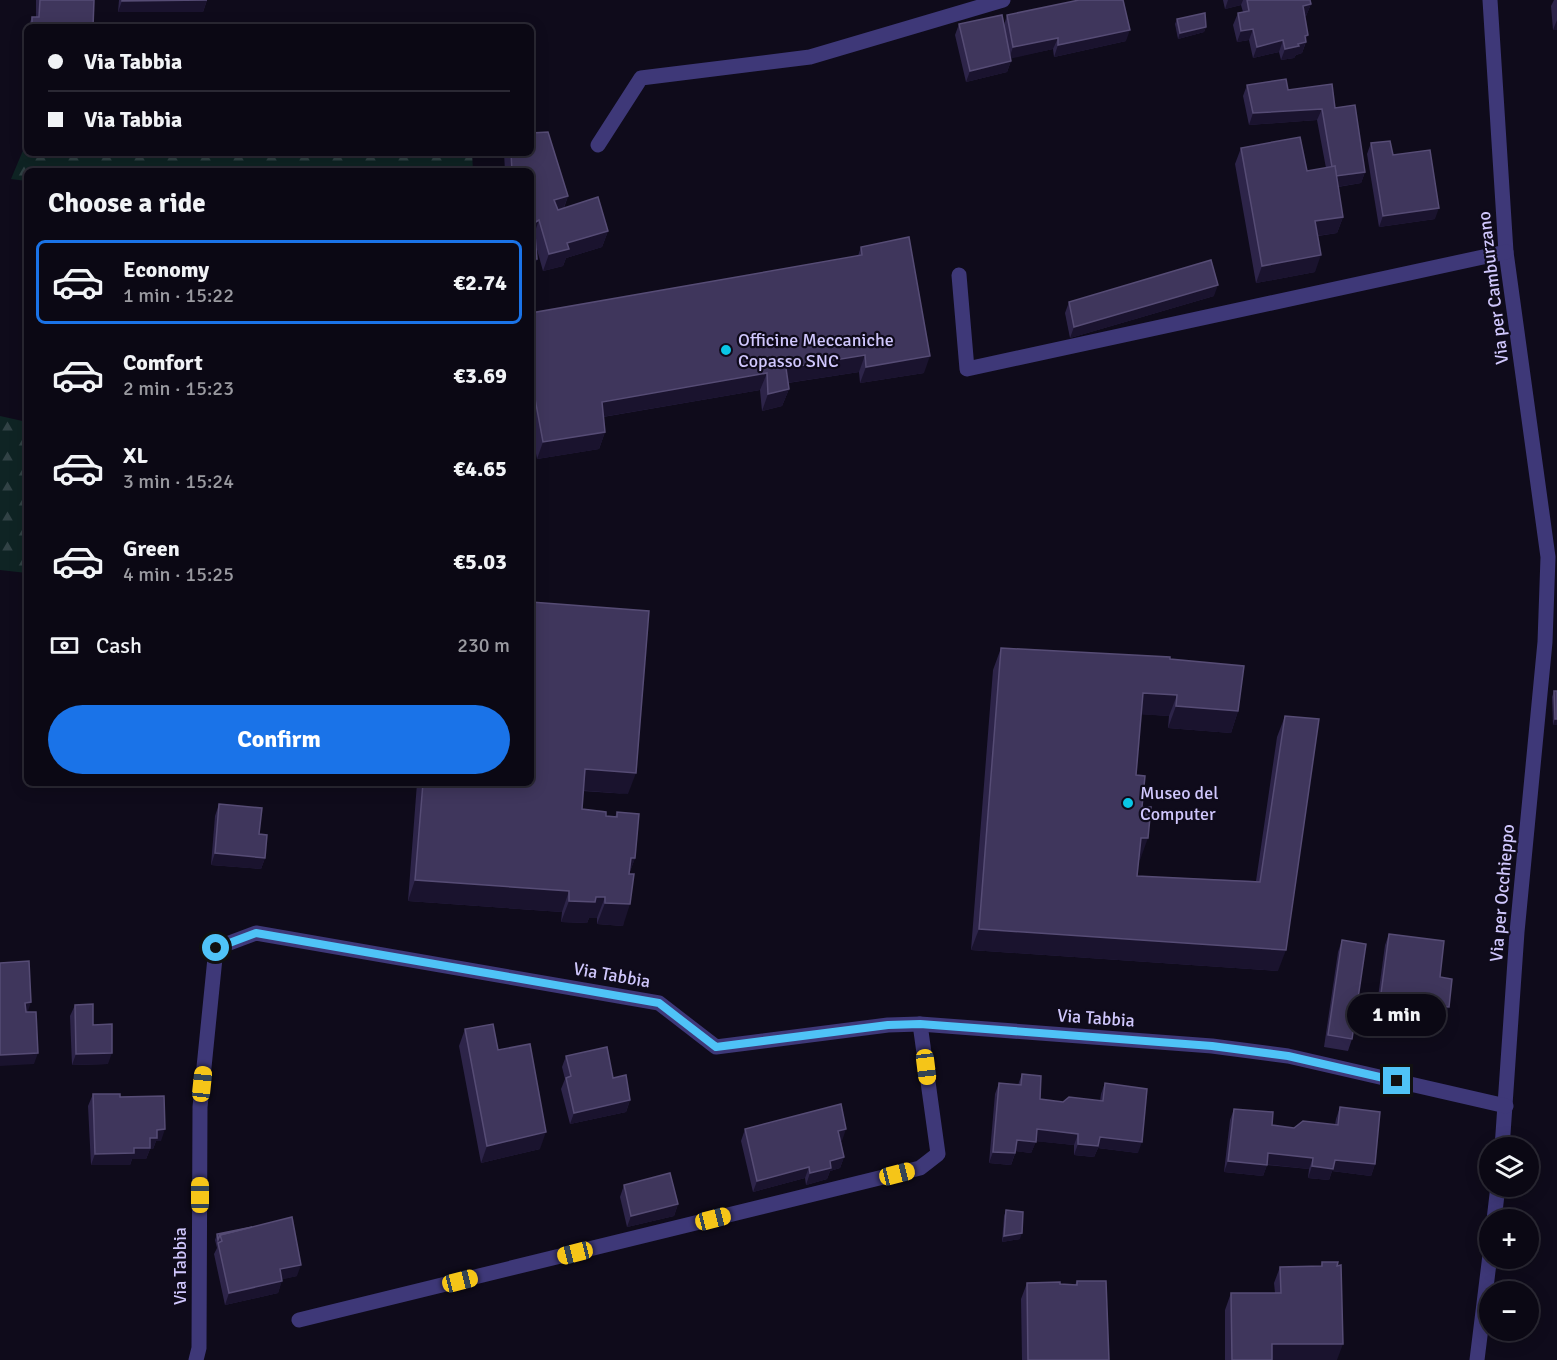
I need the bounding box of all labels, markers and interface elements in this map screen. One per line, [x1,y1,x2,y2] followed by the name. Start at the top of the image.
[84,48,182,75] text: Via Tabbia
[84,106,182,133] text: Via Tabbia
[48,187,206,220] text: Choose a ride
[1473,210,1513,366] street label: Via per Camburzano
[51,255,105,309] icon: car
[123,256,209,283] text: Economy
[453,269,507,296] text: €2.74
[123,283,234,308] text: 1 min · 15:22
[738,329,894,372] place label: Officine Meccaniche Copasso SNC
[719,343,733,357] marker: Officine Meccaniche Copasso SNC
[51,348,105,402] icon: car
[123,349,203,376] text: Comfort
[453,362,507,389] text: €3.69
[123,376,234,401] text: 2 min · 15:23
[51,441,105,495] icon: car
[123,442,148,469] text: XL
[453,455,507,482] text: €4.65
[123,469,234,494] text: 3 min · 15:24
[51,534,105,588] icon: car
[123,535,180,562] text: Green
[453,548,507,575] text: €5.03
[123,562,234,587] text: 4 min · 15:25
[48,629,81,662] icon: cash
[96,632,142,659] text: Cash
[457,633,510,658] text: 230 m
[48,705,510,774] button: Confirm
[1140,782,1218,825] place label: Museo del Computer
[1121,796,1135,810] marker: Museo del Computer
[1485,823,1519,963] street label: Via per Occhieppo
[202,934,229,961] route start
[572,957,652,993] street label: Via Tabbia
[1348,994,1446,1036] callout: 1 min
[1372,1002,1421,1027] text: 1 min
[1056,1004,1136,1032] street label: Via Tabbia
[915,1048,937,1086] car
[191,1065,213,1103] car
[1383,1067,1410,1094] route end
[1479,1137,1539,1341] map controls
[1479,1137,1539,1197] button: layers
[877,1161,917,1187] car
[191,1177,209,1213] car
[693,1206,733,1232] car
[1479,1209,1539,1269] button: +
[169,1227,191,1305] street label: Via Tabbia
[555,1240,595,1266] car
[440,1268,480,1294] car
[1479,1281,1539,1341] button: −

